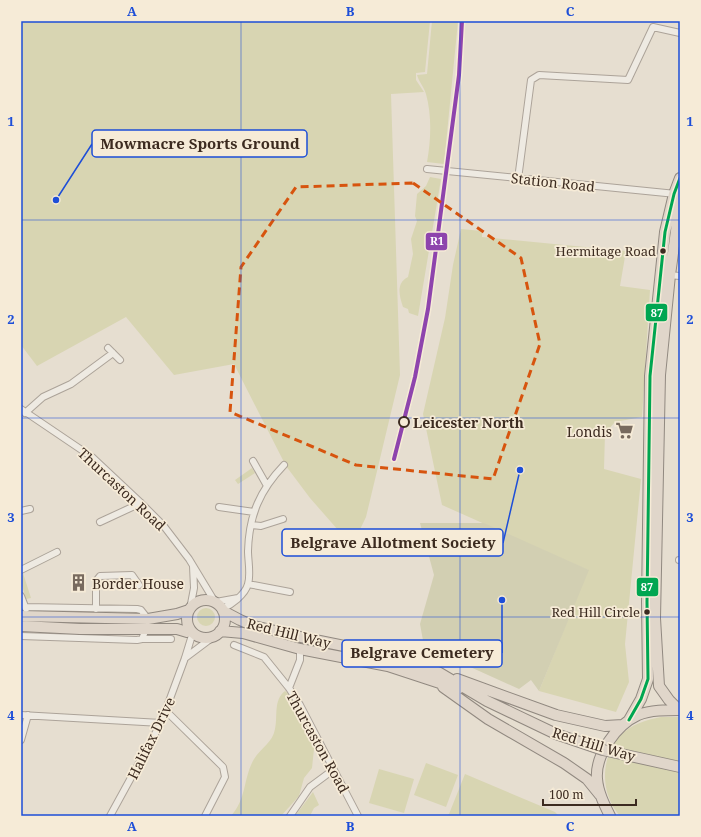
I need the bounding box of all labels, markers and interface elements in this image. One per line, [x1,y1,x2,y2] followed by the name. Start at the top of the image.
[127,2,137,20] text: A
[346,2,355,20] text: B
[566,2,575,20] text: C
[7,112,15,130] text: 1
[686,112,694,130] text: 1
[92,130,307,157] callout: Mowmacre Sports Ground
[100,133,300,153] text: Mowmacre Sports Ground
[510,168,596,196] street label: Station Road
[425,232,448,251] line badge: R1
[430,233,444,248] text: R1
[556,242,656,260] place label: Hermitage Road
[658,246,668,256] marker: Hermitage Road
[645,303,668,322] line badge: 87
[651,305,663,320] text: 87
[7,310,15,328] text: 2
[686,310,694,328] text: 2
[413,413,524,432] place label: Leicester North
[398,416,410,428] marker: Leicester North
[615,421,635,441] supermarket icon: Londis
[567,422,612,441] place label: Londis
[74,443,170,535] street label: Thurcaston Road
[7,508,15,526] text: 3
[686,508,694,526] text: 3
[282,529,503,556] callout: Belgrave Allotment Society
[290,532,496,552] text: Belgrave Allotment Society
[69,573,89,593] building icon: Border House
[92,574,184,593] place label: Border House
[636,577,659,597] line badge: 87
[641,579,653,594] text: 87
[552,603,640,621] place label: Red Hill Circle
[642,607,652,617] marker: Red Hill Circle
[245,613,333,653] street label: Red Hill Way
[342,640,502,667] callout: Belgrave Cemetery
[350,642,494,662] text: Belgrave Cemetery
[282,688,354,797] street label: Thurcaston Road
[123,694,179,782] street label: Halifax Drive
[7,706,15,724] text: 4
[686,706,694,724] text: 4
[550,722,638,766] street label: Red Hill Way
[543,781,636,807] scale bar
[549,786,584,803] text: 100 m
[127,817,137,835] text: A
[346,817,355,835] text: B
[566,817,575,835] text: C

